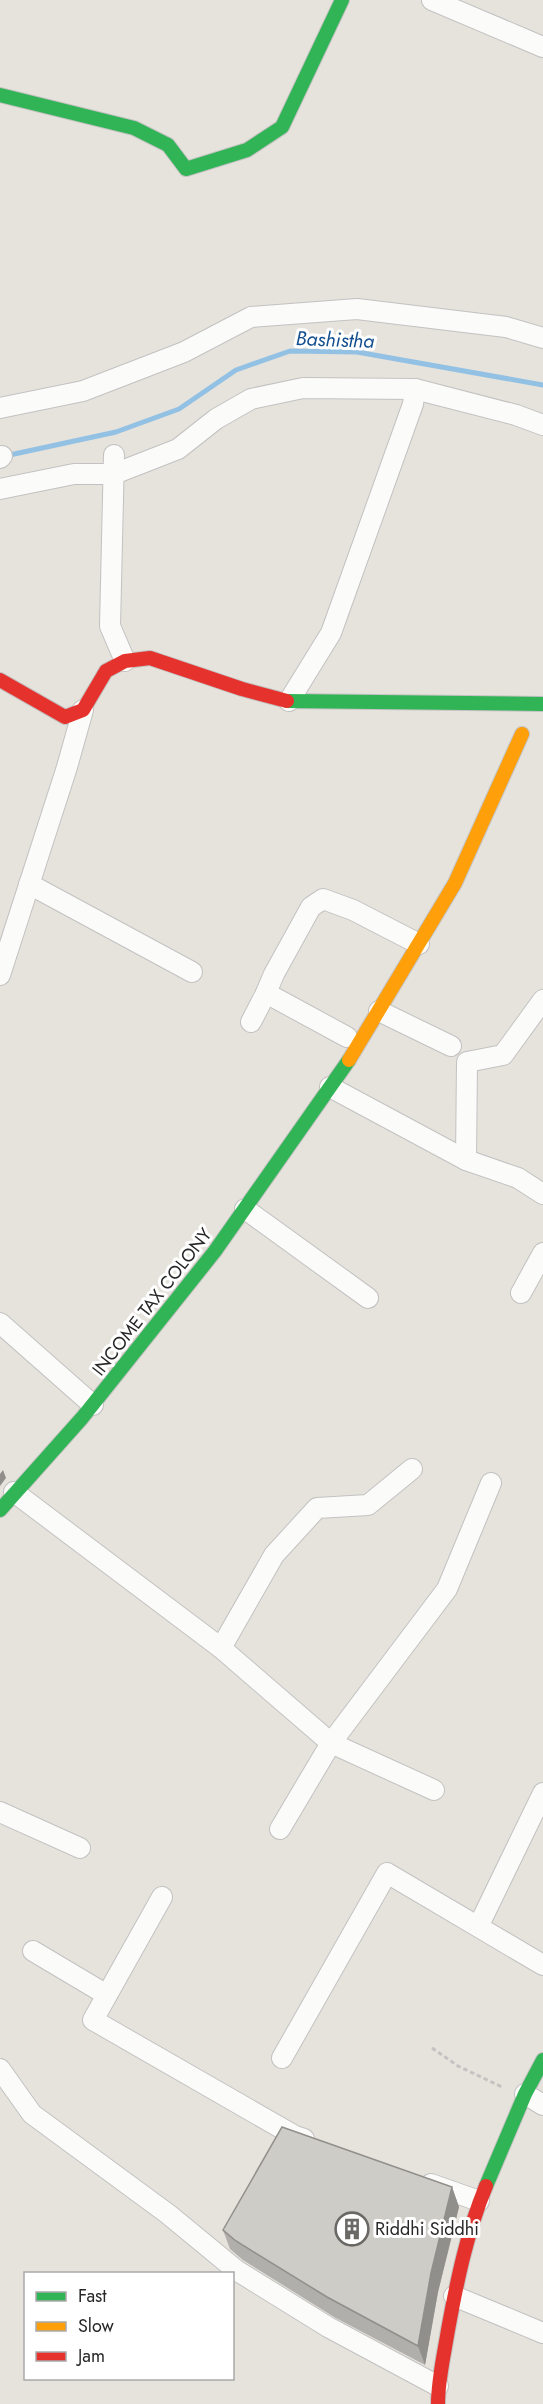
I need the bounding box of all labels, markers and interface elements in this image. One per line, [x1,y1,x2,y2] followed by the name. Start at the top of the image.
[295,324,375,356] water label: Bashistha
[86,1222,219,1381] street label: INCOME TAX COLONY
[334,2211,370,2247] building icon: Riddhi Siddhi
[375,2216,479,2242] place label: Riddhi Siddhi
[24,2272,234,2380] legend
[78,2283,107,2309] text: Fast
[78,2313,115,2339] text: Slow
[76,2343,105,2369] text: Jam

